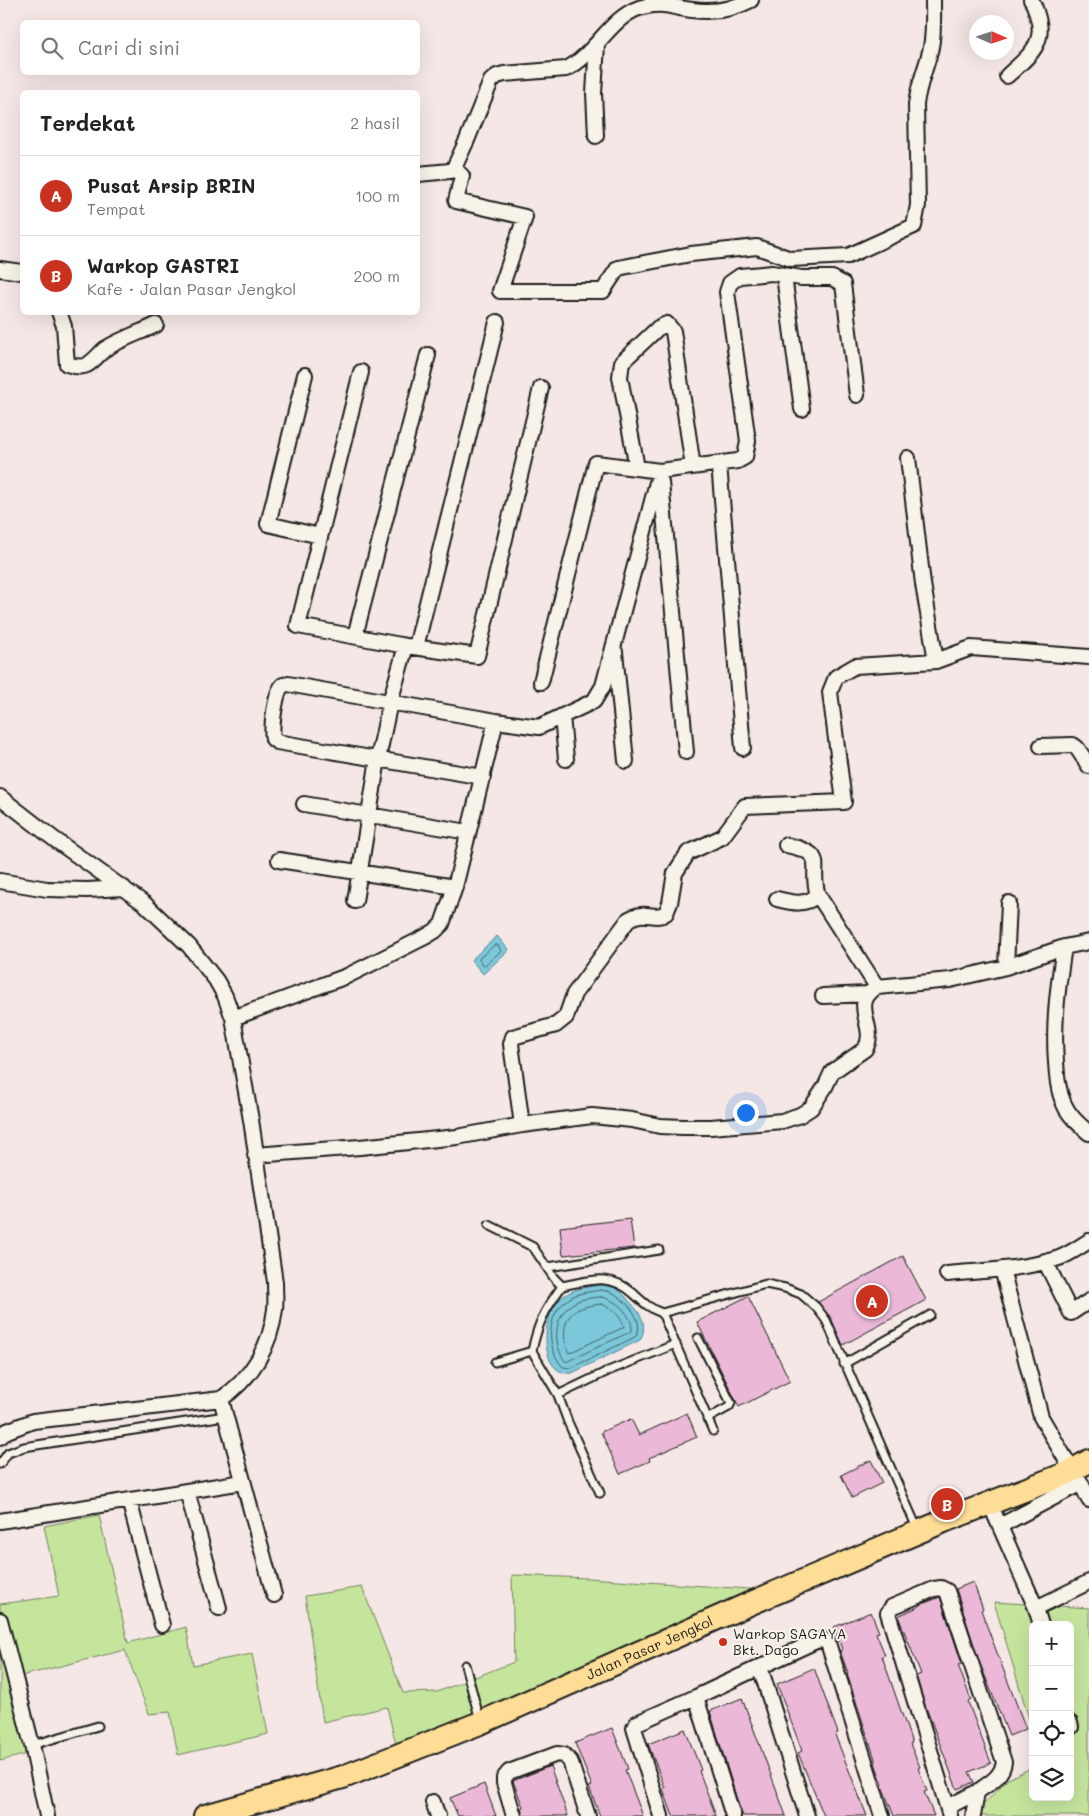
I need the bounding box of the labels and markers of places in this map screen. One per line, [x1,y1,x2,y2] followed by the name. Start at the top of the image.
[856,1282,888,1320] pin: A
[931,1485,963,1523] pin: B
[733,1624,846,1659] place label: Warkop SAGAYA Bkt. Dago
[717,1636,729,1648] marker: Warkop SAGAYA Bkt. Dago

